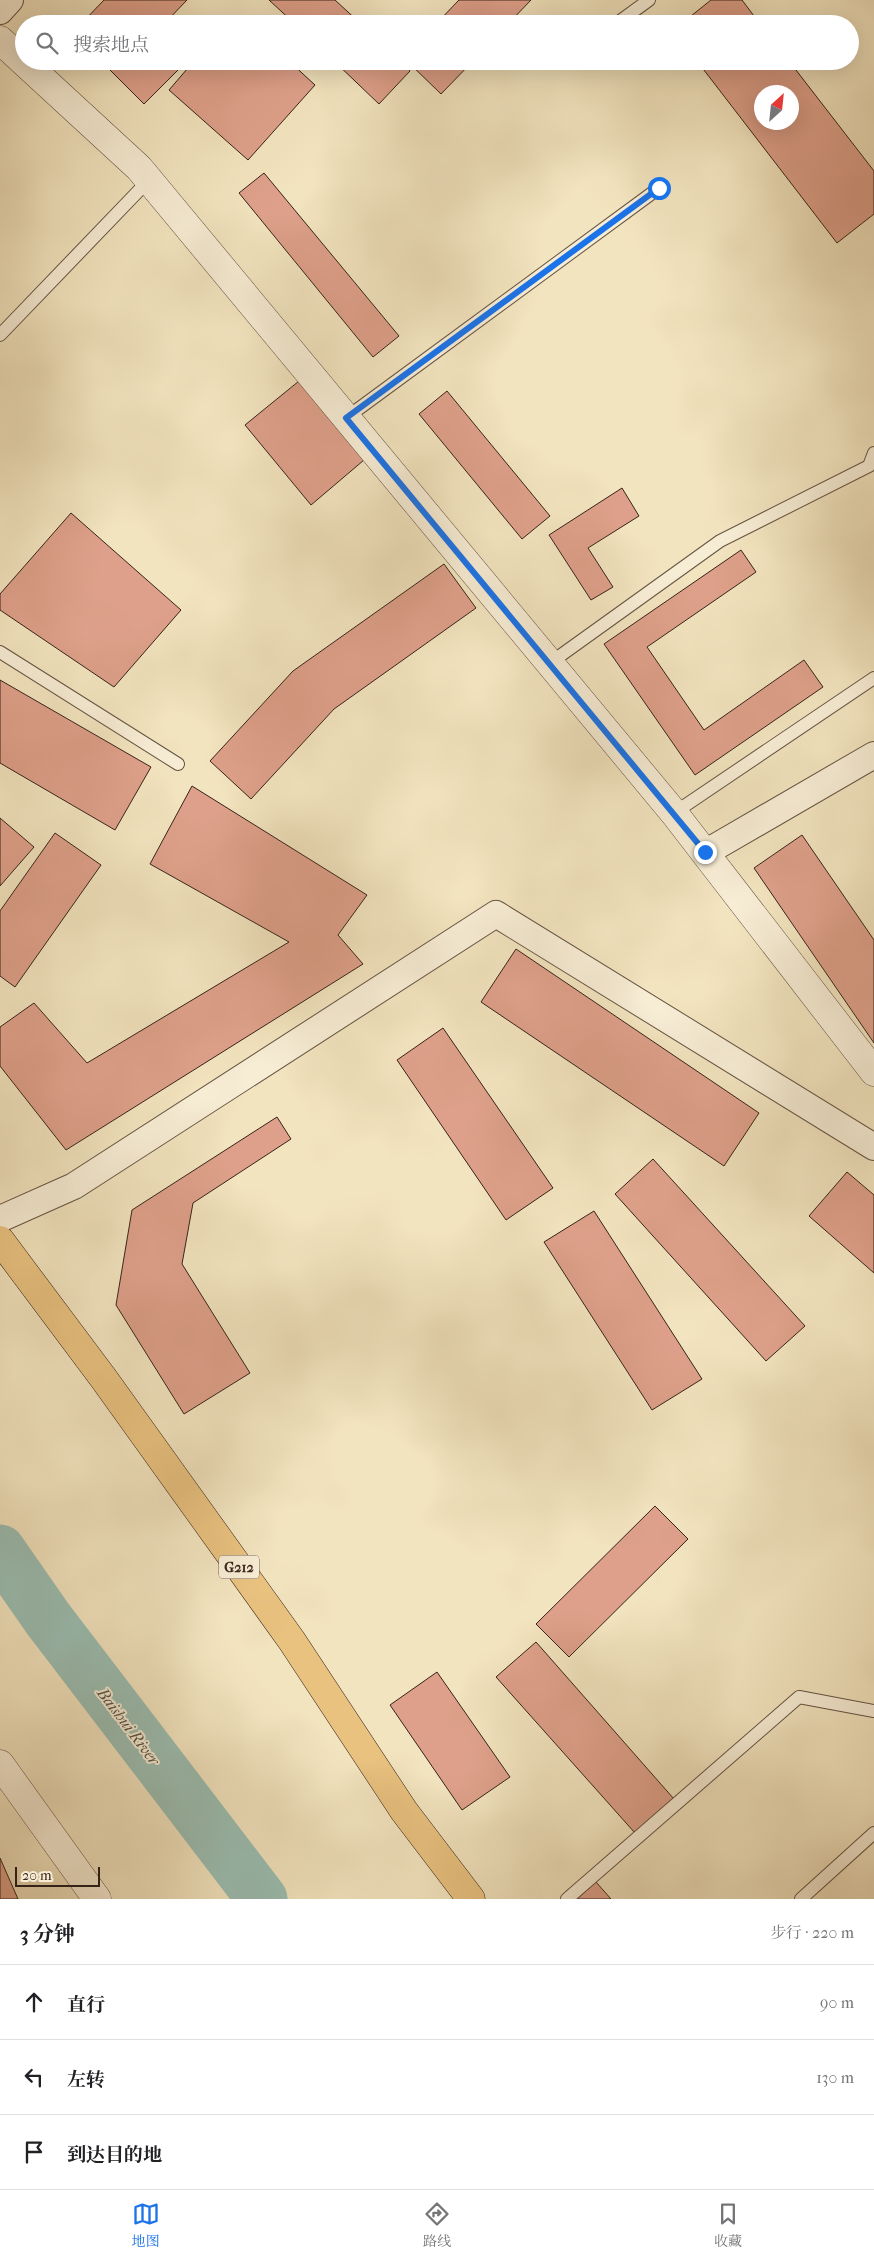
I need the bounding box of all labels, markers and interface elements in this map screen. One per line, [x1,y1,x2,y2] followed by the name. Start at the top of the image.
[15,15,859,70] search box
[33,29,61,57] icon: search
[73,34,149,56] text: 搜索地点
[754,85,799,130] north arrow
[648,177,671,200] route start
[694,841,717,864] route end
[219,1555,259,1578] road number: G212
[93,1683,165,1770] water label: Baishui River
[15,1864,100,1887] scale bar
[22,1867,52,1884] text: 20 m
[20,1922,75,1946] text: 3 分钟
[770,1923,854,1942] text: 步行 · 220 m
[20,1988,48,2016] icon: ahead
[820,1993,854,2012] text: 90 m
[67,1994,105,2016] text: 直行
[20,2063,48,2091] icon: left
[816,2068,854,2087] text: 130 m
[67,2069,105,2091] text: 左转
[20,2138,48,2166] icon: arrive
[67,2144,162,2166] text: 到达目的地
[132,2200,160,2250] tab: 地图
[423,2200,451,2250] tab: 路线
[714,2200,742,2250] tab: 收藏

